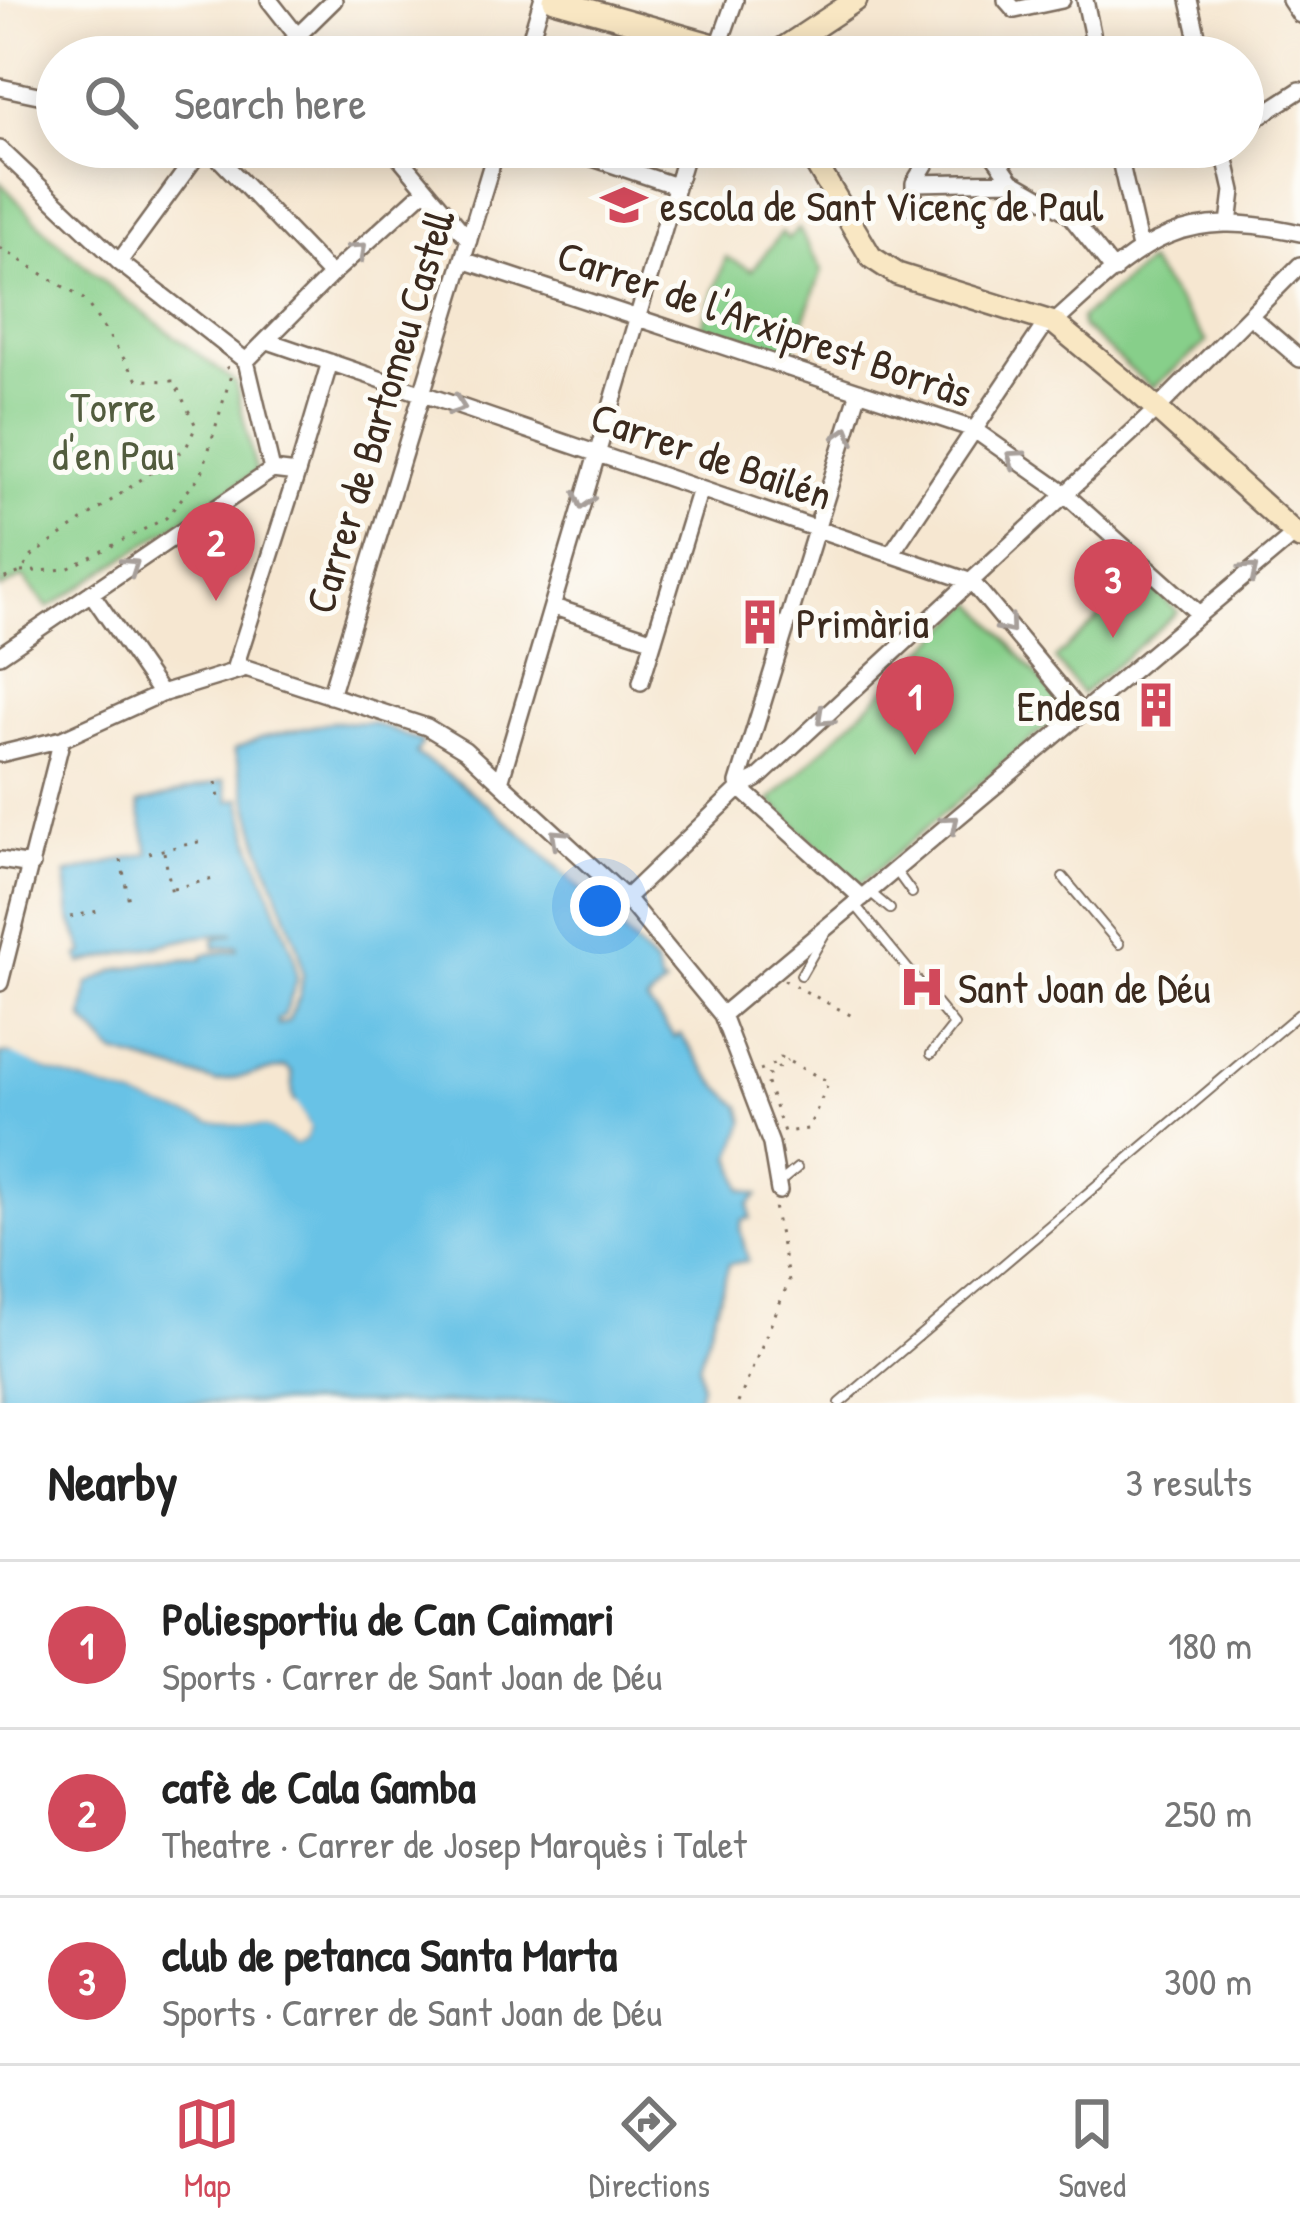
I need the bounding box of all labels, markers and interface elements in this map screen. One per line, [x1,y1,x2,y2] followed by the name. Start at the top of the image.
[36,36,1264,168] search box
[78,69,144,135] icon: search
[174,72,366,133] text: Search here
[660,177,1104,234] place label: escola de Sant Vicenç de Paul
[599,180,649,230] school or university icon: escola de Sant Vicenç de Paul
[290,201,468,620] street label: Carrer de Bartomeu Castell
[550,225,980,421] street label: Carrer de l'Arxiprest Borràs
[346,243,367,264] one-way arrow
[52,378,174,483] park label: Torre d'en Pau
[584,387,840,523] street label: Carrer de Bailén
[447,392,468,417] one-way arrow
[831,425,856,446] one-way arrow
[1005,450,1027,472] one-way arrow
[573,490,598,511] one-way arrow
[177,502,255,601] pin: 2
[1074,539,1152,638] pin: 3
[118,558,140,580] one-way arrow
[1236,564,1258,586] one-way arrow
[796,594,929,651] place label: Primària
[735,597,785,647] building icon: Primària
[994,612,1016,634] one-way arrow
[876,656,954,755] pin: 1
[1017,677,1120,734] place label: Endesa
[1131,680,1181,730] building icon: Endesa
[817,704,838,725] one-way arrow
[938,815,960,837] one-way arrow
[551,830,572,851] one-way arrow
[570,876,630,936] your location
[958,959,1211,1016] place label: Sant Joan de Déu
[897,962,947,1012] hospital icon: Sant Joan de Déu
[48,1447,178,1516] text: Nearby
[1126,1455,1252,1508] text: 3 results
[162,1588,615,1649] text: Poliesportiu de Can Caimari
[80,1618,94,1671] text: 1
[1168,1618,1252,1671] text: 180 m
[162,1649,662,1702] text: Sports · Carrer de Sant Joan de Déu
[162,1756,476,1817] text: cafè de Cala Gamba
[78,1786,96,1839] text: 2
[1164,1786,1252,1839] text: 250 m
[162,1817,747,1870] text: Theatre · Carrer de Josep Marquès i Talet
[162,1924,617,1985] text: club de petanca Santa Marta
[78,1954,96,2007] text: 3
[1164,1954,1252,2007] text: 300 m
[162,1985,662,2038] text: Sports · Carrer de Sant Joan de Déu
[174,2091,240,2207] tab: Map
[589,2091,710,2207] tab: Directions
[1058,2091,1126,2207] tab: Saved

